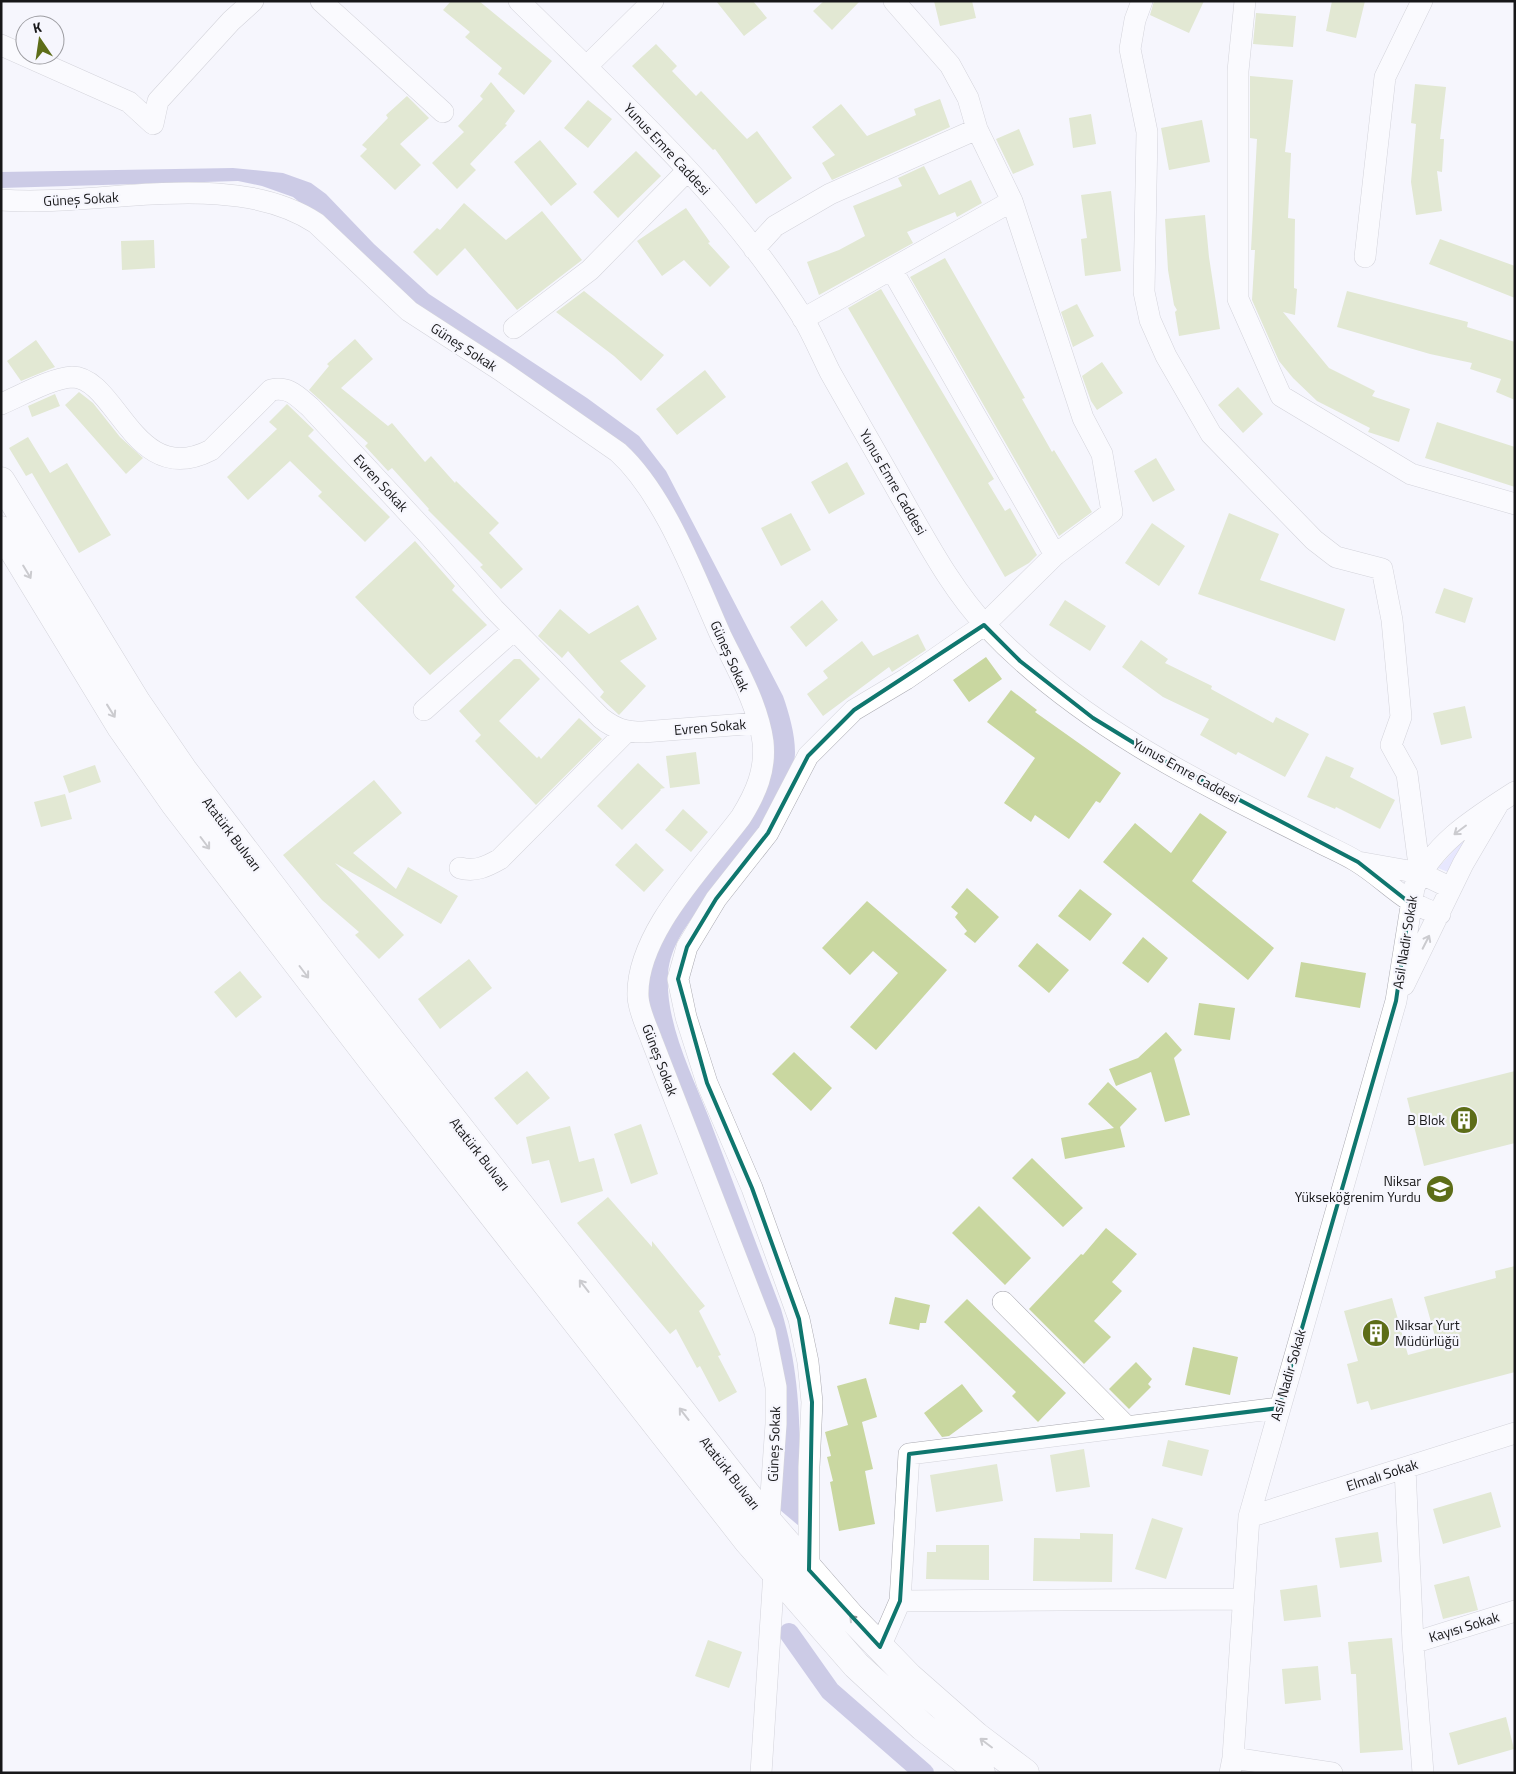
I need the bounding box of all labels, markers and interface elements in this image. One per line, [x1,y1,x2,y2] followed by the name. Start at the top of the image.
[15,15,65,65] north arrow
[31,16,44,38] text: K
[619,98,716,199] street label: Yunus Emre Caddesi
[43,186,120,211] street label: Güneş Sokak
[427,317,502,376] street label: Güneş Sokak
[855,425,932,539] street label: Yunus Emre Caddesi
[349,449,414,516] street label: Evren Sokak
[22,564,32,578] one-way arrow
[705,617,756,695] street label: Güneş Sokak
[106,703,116,717] one-way arrow
[673,713,747,740] street label: Evren Sokak
[1129,733,1243,809] street label: Yunus Emre Caddesi
[198,792,267,875] street label: Atatürk Bulvarı
[1454,824,1467,835] one-way arrow
[200,836,211,849] one-way arrow
[1387,893,1422,990] street label: Asil Nadir Sokak
[1422,935,1431,950] one-way arrow
[299,965,309,979] one-way arrow
[637,1021,684,1099] street label: Güneş Sokak
[1449,1105,1479,1135] building icon: B Blok
[1407,1109,1445,1130] place label: B Blok
[445,1113,516,1195] street label: Atatürk Bulvarı
[1295,1170,1421,1207] place label: Niksar Yükseköğrenim Yurdu
[1425,1174,1455,1204] school or university icon: Niksar Yükseköğrenim Yurdu
[579,1280,590,1293] one-way arrow
[1395,1314,1460,1351] place label: Niksar Yurt Müdürlüğü
[1361,1318,1391,1348] building icon: Niksar Yurt Müdürlüğü
[1264,1326,1311,1423] street label: Asil Nadir Sokak
[762,1406,785,1482] street label: Güneş Sokak
[679,1408,690,1421] one-way arrow
[695,1432,766,1514] street label: Atatürk Bulvarı
[1343,1453,1421,1496] street label: Elmalı Sokak
[1426,1606,1502,1647] street label: Kayısı Sokak
[849,1614,861,1627] one-way arrow
[980,1738,993,1749] one-way arrow

